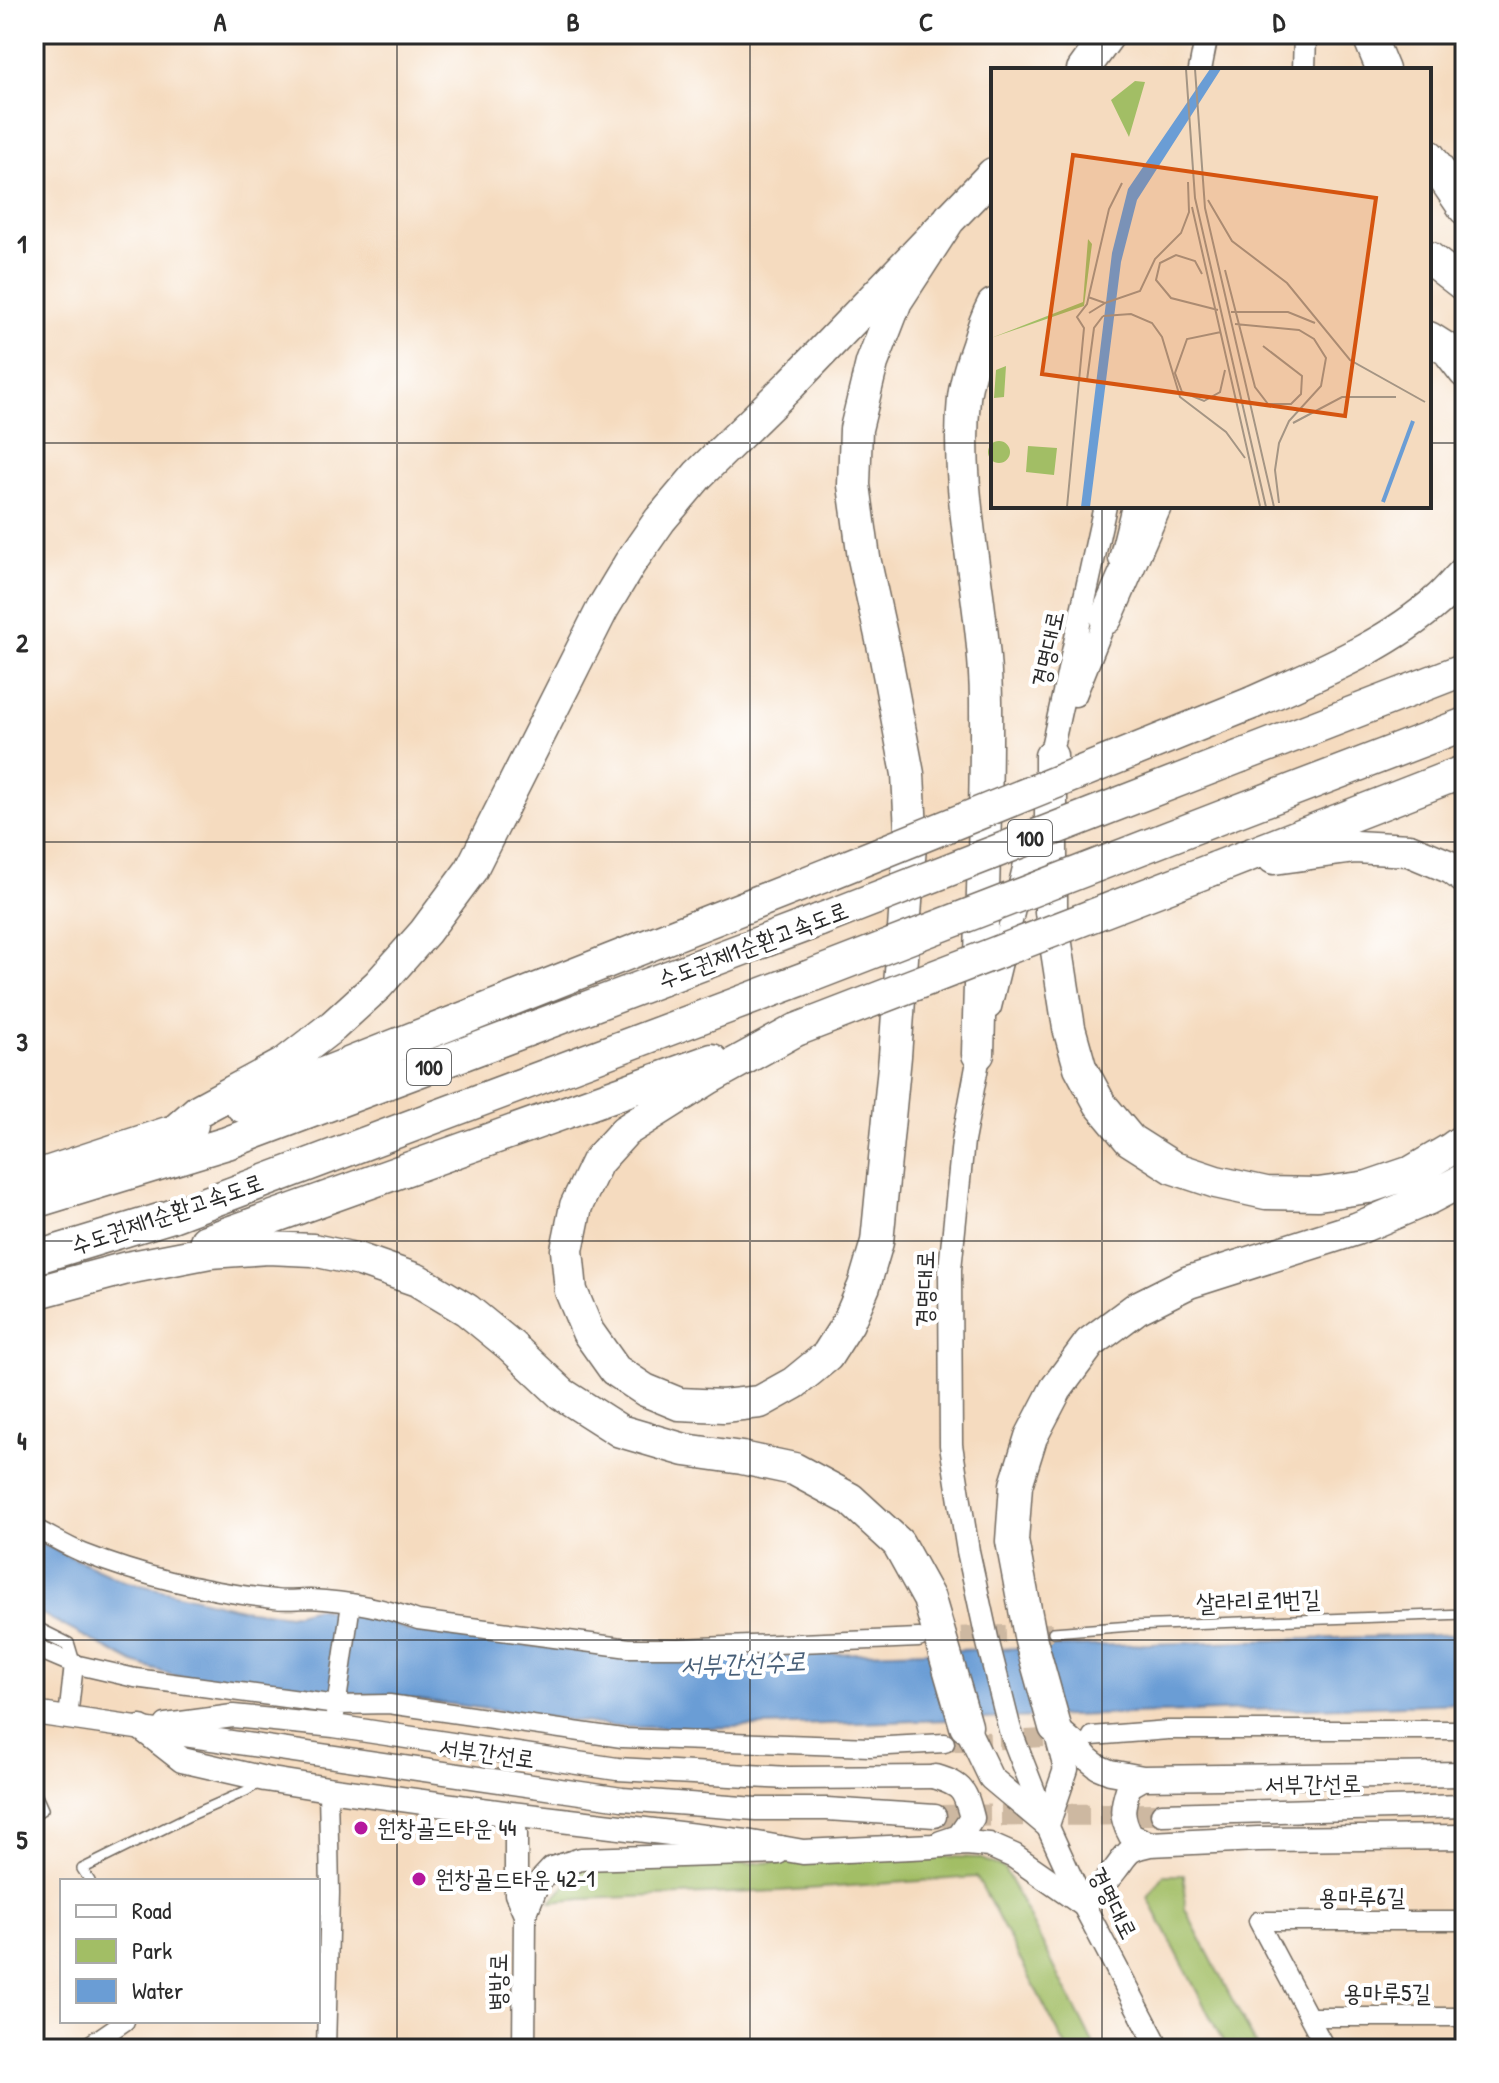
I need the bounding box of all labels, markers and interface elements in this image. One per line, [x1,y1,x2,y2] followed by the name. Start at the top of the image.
[214,4,227,39] text: A
[566,4,580,39] text: B
[919,4,933,39] text: C
[1273,4,1286,39] text: D
[991,68,1431,508] inset map
[17,226,27,261] text: 1
[1023,608,1071,690] street label: 경명대로
[16,625,29,660] text: 2
[1008,820,1052,856] road number: 100
[653,893,853,995] street label: 수도권제1순환고속도로
[16,1024,28,1059] text: 3
[407,1049,451,1085] road number: 100
[66,1165,267,1261] street label: 수도권제1순환고속도로
[907,1250,941,1328] street label: 경명대로
[17,1423,27,1458] text: 4
[1195,1582,1321,1618] street label: 살라리로1번길
[680,1643,806,1682] water label: 서부간선수로
[437,1729,537,1775] street label: 서부간선로
[1264,1766,1362,1800] street label: 서부간선로
[377,1811,516,1843] place label: 원창골드타운 44
[352,1819,370,1837] marker: 원창골드타운 44
[17,1822,28,1857] text: 5
[1082,1861,1146,1944] street label: 경명대로
[435,1862,595,1894] place label: 원창골드타운 42-1
[410,1870,428,1888] marker: 원창골드타운 42-1
[60,1879,320,2023] legend
[1319,1880,1405,1912] street label: 용마루6길
[132,1894,171,1926] text: Road
[132,1934,172,1966] text: Park
[480,1953,514,2011] street label: 병방로
[132,1974,183,2006] text: Water
[1343,1976,1431,2008] street label: 용마루5길

